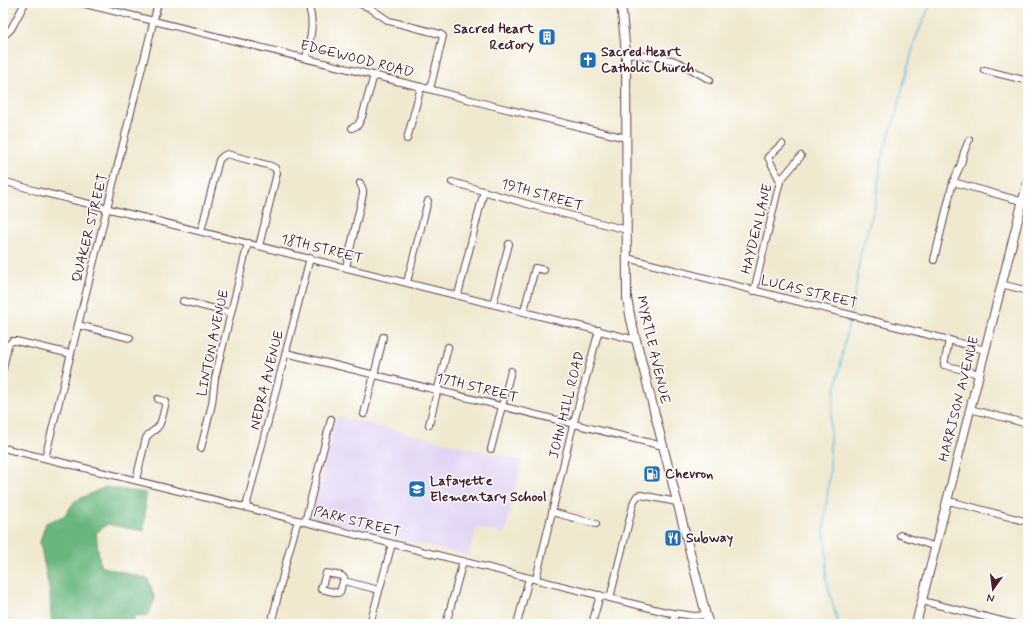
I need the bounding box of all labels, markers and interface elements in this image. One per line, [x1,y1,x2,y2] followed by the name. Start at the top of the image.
[454,20,535,54] place label: Sacred Heart Rectory
[537,27,557,47] building icon: Sacred Heart Rectory
[298,36,416,82] street label: EDGEWOOD ROAD
[601,43,695,77] place label: Sacred Heart Catholic Church
[578,50,598,70] church icon: Sacred Heart Catholic Church
[68,172,112,284] street label: QUAKER STREET
[499,175,585,215] street label: 19TH STREET
[737,182,777,276] street label: HAYDEN LANE
[279,230,365,268] street label: 18TH STREET
[759,271,859,313] street label: LUCAS STREET
[193,288,233,398] street label: LINTON AVENUE
[632,294,674,406] street label: MYRTLE AVENUE
[246,328,288,432] street label: NEDRA AVENUE
[935,334,983,464] street label: HARRISON AVENUE
[545,350,589,460] street label: JOHN HILL ROAD
[434,369,520,407] street label: 17TH STREET
[642,464,662,484] fuel station icon: Chevron
[665,465,713,483] place label: Chevron
[430,472,546,506] place label: Lafayette Elementary School
[407,479,427,499] school or university icon: Lafayette Elementary School
[312,503,402,541] street label: PARK STREET
[663,528,683,548] restaurant icon: Subway
[686,529,734,547] place label: Subway
[973,569,1013,609] north arrow
[986,590,996,605] text: N

